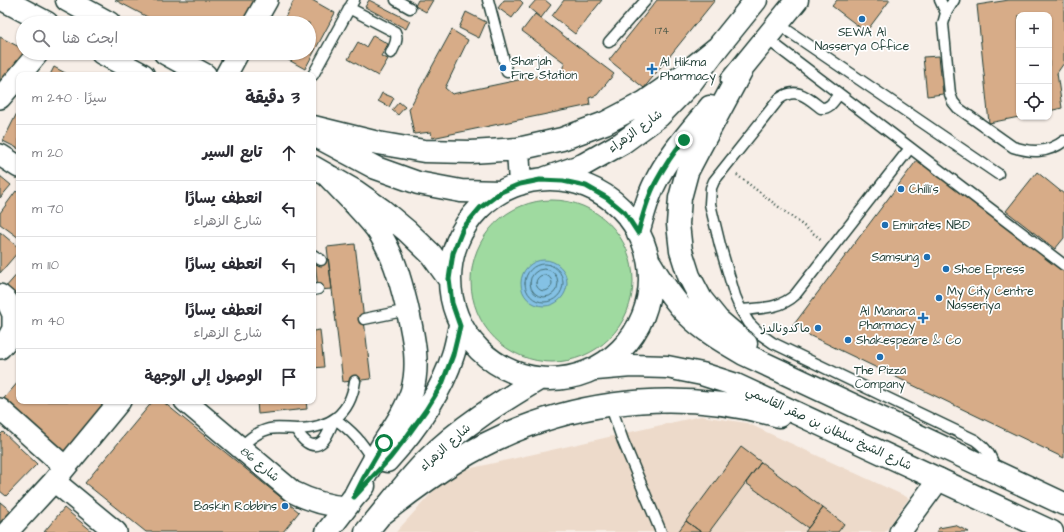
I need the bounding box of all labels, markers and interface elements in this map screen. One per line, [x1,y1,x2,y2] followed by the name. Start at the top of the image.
[1016,12,1052,120] map controls
[1016,12,1052,48] button: +
[857,14,867,24] marker: SEWA Al Nasserya Office
[16,16,316,60] search box
[655,24,669,38] house number: 174
[815,24,910,56] place label: SEWA Al Nasserya Office
[30,27,52,49] icon: search
[62,28,118,49] text: ابحث هنا
[1016,48,1052,84] button: −
[511,53,577,84] place label: Sharjah Fire Station
[660,54,716,86] place label: Al Hikma Pharmacy
[498,63,508,73] marker: Sharjah Fire Station
[647,64,657,74] marker: Al Hikma Pharmacy
[1016,84,1052,120] button: locate
[245,86,300,110] text: 3 دقيقة
[32,89,107,107] text: سيرًا · 240 m
[605,106,666,157] street label: شارع الزهراء
[675,131,693,149] route end
[203,142,262,163] text: تابع السير
[278,142,300,164] icon: ahead
[32,144,63,162] text: 20 m
[909,181,939,198] place label: Chilli's
[896,184,906,194] marker: Chilli's
[185,188,262,209] text: انعطف يسارًا
[278,198,300,220] icon: left
[32,200,64,218] text: 70 m
[193,212,262,230] text: شارع الزهراء
[893,217,970,234] place label: Emirates NBD
[880,220,890,230] marker: Emirates NBD
[872,249,919,267] place label: Samsung
[922,252,932,262] marker: Samsung
[185,254,262,275] text: انعطف يسارًا
[278,254,300,276] icon: left
[32,256,59,274] text: 110 m
[954,261,1025,278] place label: Shoe Epress
[941,264,951,274] marker: Shoe Epress
[947,283,1034,315] place label: My City Centre Nasseriya
[934,293,944,303] marker: My City Centre Nasseriya
[185,300,262,321] text: انعطف يسارًا
[859,303,915,335] place label: Al Manara Pharmacy
[278,310,300,332] icon: left
[32,312,64,330] text: 40 m
[918,313,928,323] marker: Al Manara Pharmacy
[760,320,810,337] place label: ماكدونالدز
[813,323,823,333] marker: ماكدونالدز
[193,324,262,342] text: شارع الزهراء
[856,332,961,349] place label: Shakespeare & Co
[843,335,853,345] marker: Shakespeare & Co
[875,352,885,362] marker: The Pizza Company
[854,362,906,394] place label: The Pizza Company
[145,366,262,387] text: الوصول إلى الوجهة
[278,366,300,388] icon: arrive
[742,382,914,476] street label: شارع الشيخ سلطان بن صقر القاسمي
[416,420,475,475] street label: شارع الزهراء
[375,434,393,452] route start
[237,443,283,486] street label: شارع 86
[194,498,277,515] place label: Baskin Robbins
[280,501,290,511] marker: Baskin Robbins

